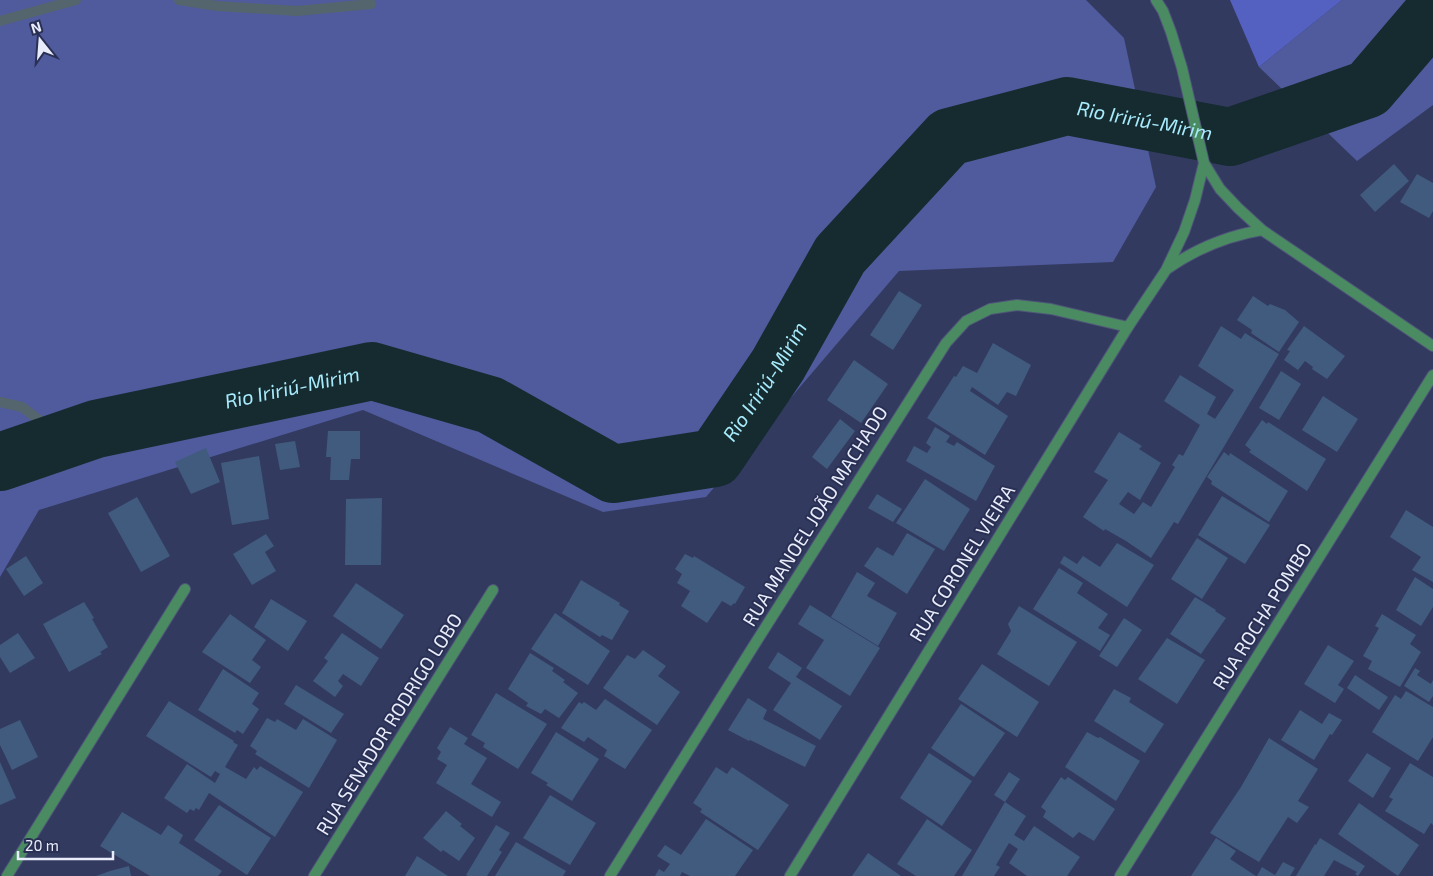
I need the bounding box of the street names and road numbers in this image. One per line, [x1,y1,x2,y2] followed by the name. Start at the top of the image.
[737,401,892,630] street label: RUA MANOEL JOÃO MACHADO
[904,480,1019,645] street label: RUA CORONEL VIEIRA
[1207,538,1316,693] street label: RUA ROCHA POMBO
[311,609,466,839] street label: RUA SENADOR RODRIGO LOBO

